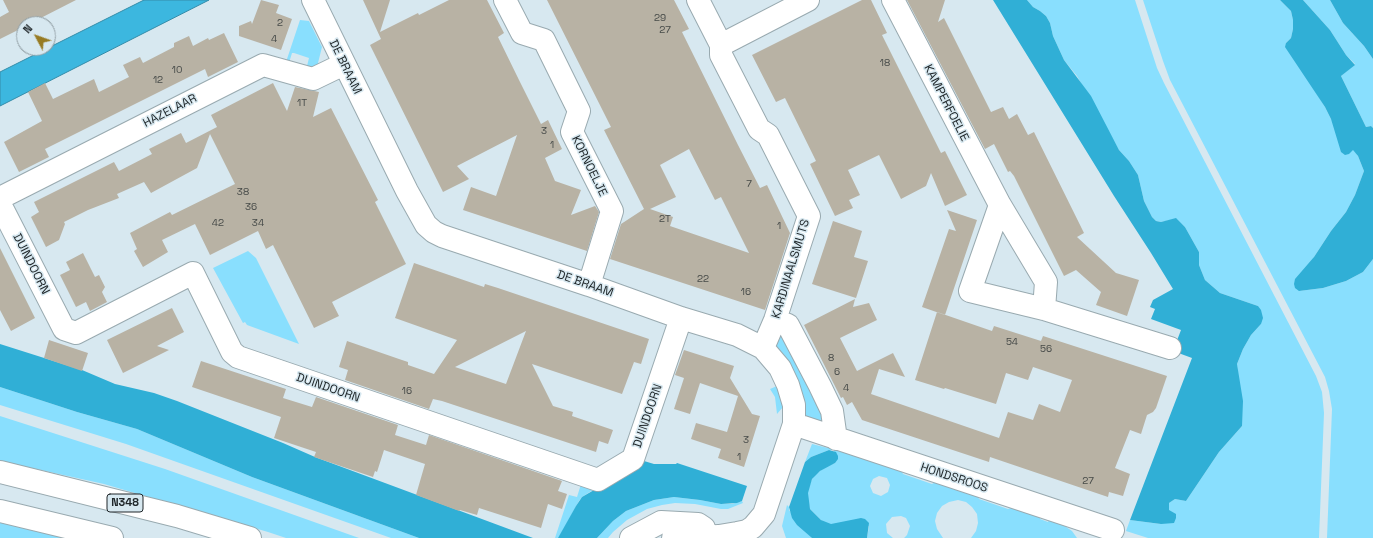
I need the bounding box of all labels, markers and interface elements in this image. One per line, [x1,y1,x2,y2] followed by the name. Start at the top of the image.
[654,12,666,24] house number: 29
[16,16,56,56] north arrow
[277,17,283,29] house number: 2
[20,21,35,36] text: N
[659,24,671,36] house number: 27
[271,33,277,45] house number: 4
[326,37,364,97] street label: DE BRAAM
[880,57,890,69] house number: 18
[920,62,972,144] street label: KAMPERFOELIE
[172,64,182,76] house number: 10
[153,74,163,86] house number: 12
[141,91,199,131] street label: HAZELAAR
[297,97,307,109] house number: 1T
[541,125,547,137] house number: 3
[568,133,610,199] street label: KORNOELJE
[550,139,554,151] house number: 1
[746,178,752,190] house number: 7
[237,186,249,198] house number: 38
[245,201,257,213] house number: 36
[659,213,671,225] house number: 2T
[212,217,224,229] house number: 42
[252,217,264,229] house number: 34
[769,218,813,320] street label: KARDINAALSMUTS
[777,220,781,232] house number: 1
[10,231,52,297] street label: DUINDOORN
[555,268,615,300] street label: DE BRAAM
[697,273,709,285] house number: 22
[741,286,751,298] house number: 16
[1006,336,1018,348] house number: 54
[1040,343,1052,355] house number: 56
[828,352,834,364] house number: 8
[834,366,840,378] house number: 6
[294,370,362,406] street label: DUINDOORN
[630,382,666,450] street label: DUINDOORN
[843,382,849,394] house number: 4
[402,385,412,397] house number: 16
[743,434,749,446] house number: 3
[737,451,741,463] house number: 1
[918,460,990,496] street label: HONDSROOS
[1082,475,1094,487] house number: 27
[107,494,143,512] road number: N348

